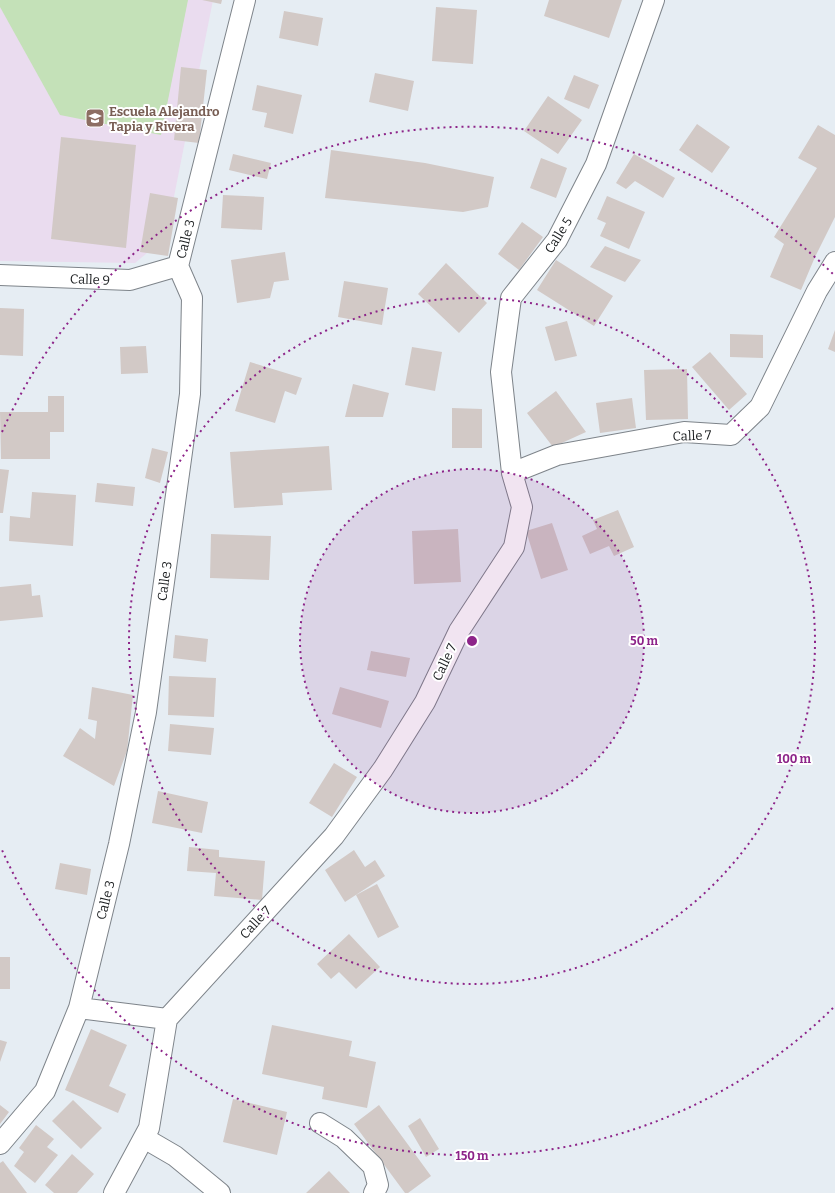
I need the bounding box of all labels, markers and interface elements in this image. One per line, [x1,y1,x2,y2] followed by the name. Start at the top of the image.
[109,104,220,134] place label: Escuela Alejandro Tapia y Rivera
[84,107,106,129] school or university icon: Escuela Alejandro Tapia y Rivera
[542,215,575,256] street label: Calle 5
[173,218,198,260] street label: Calle 3
[70,271,110,288] street label: Calle 9
[672,427,712,444] street label: Calle 7
[154,560,175,602] street label: Calle 3
[465,634,479,648] centre of rings
[630,634,658,648] text: 50 m
[429,641,460,683] street label: Calle 7
[777,752,812,766] text: 100 m
[93,879,118,921] street label: Calle 3
[237,903,274,942] street label: Calle 7
[456,1149,489,1163] text: 150 m

